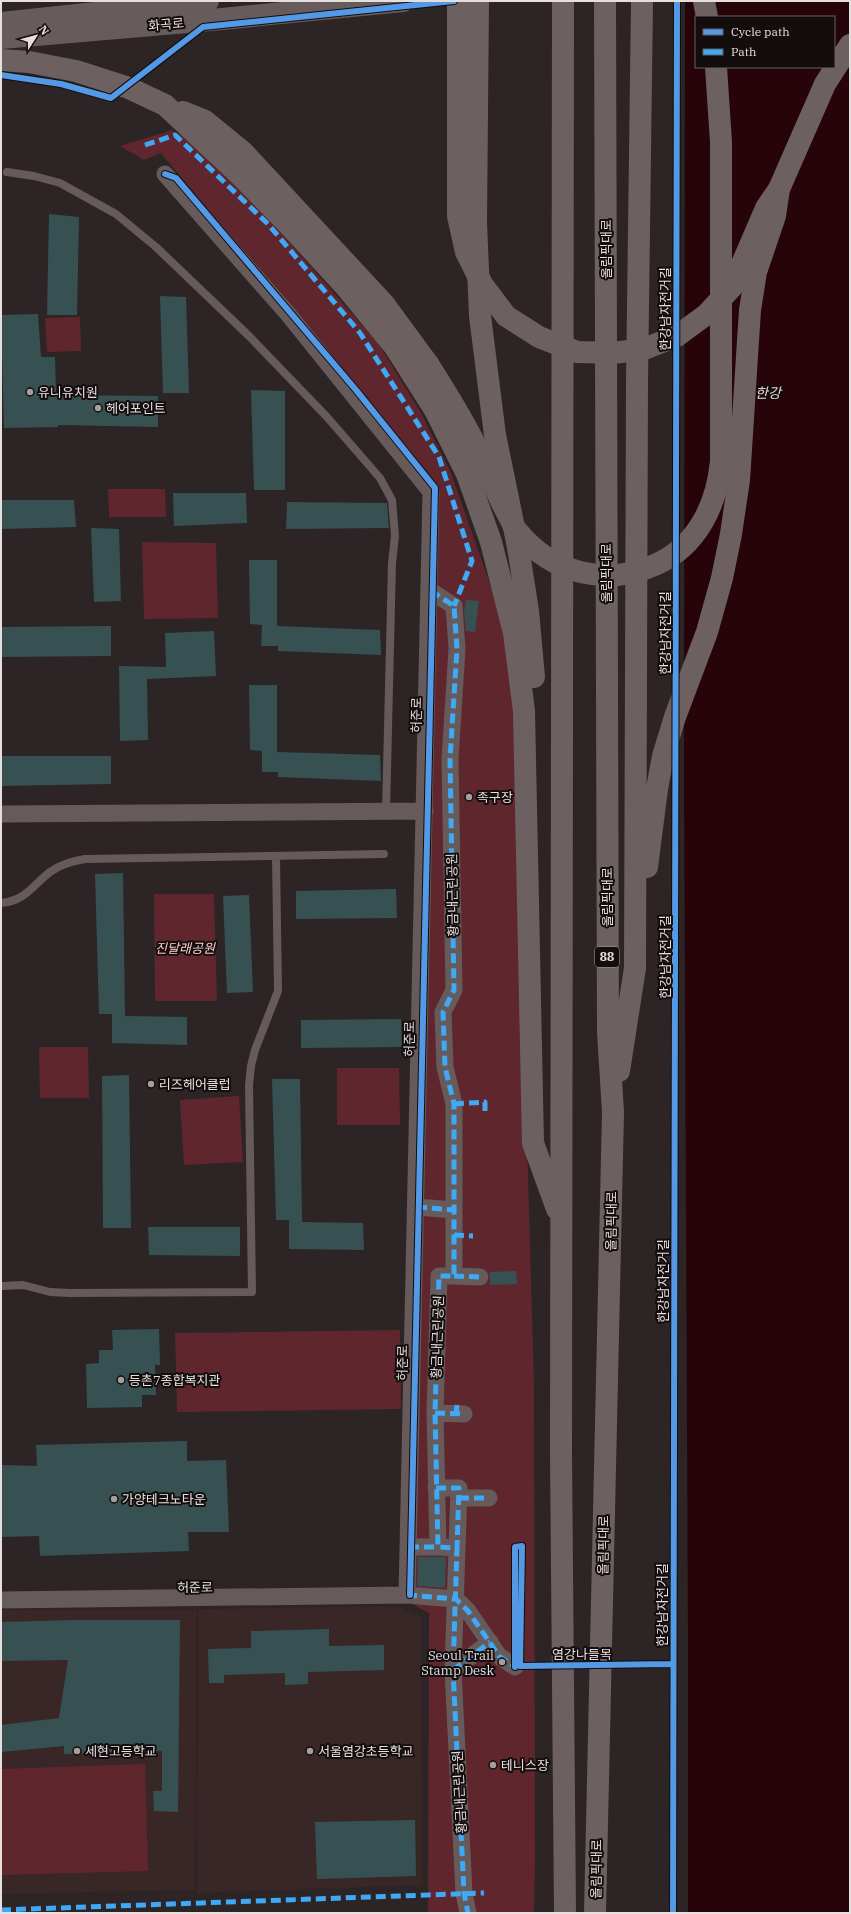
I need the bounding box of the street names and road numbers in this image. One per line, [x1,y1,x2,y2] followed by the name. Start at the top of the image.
[147,14,185,35] street label: 화곡로
[598,219,615,279] street label: 올림픽대로
[657,267,674,351] street label: 한강남자전거길
[598,543,615,603] street label: 올림픽대로
[657,591,674,675] street label: 한강남자전거길
[408,697,425,733] street label: 허준로
[443,853,462,937] street label: 황금내근린공원
[599,867,616,927] street label: 올림픽대로
[657,915,674,999] street label: 한강남자전거길
[595,947,619,967] road number: 88
[401,1021,418,1057] street label: 허준로
[602,1191,621,1251] street label: 올림픽대로
[655,1239,672,1323] street label: 한강남자전거길
[428,1295,447,1379] street label: 황금내근린공원
[394,1345,411,1381] street label: 허준로
[594,1515,613,1575] street label: 올림픽대로
[654,1563,671,1647] street label: 한강남자전거길
[177,1579,213,1596] street label: 허준로
[552,1646,612,1663] street label: 염강나들목
[449,1750,470,1834] street label: 황금내근린공원
[587,1839,606,1899] street label: 올림픽대로

